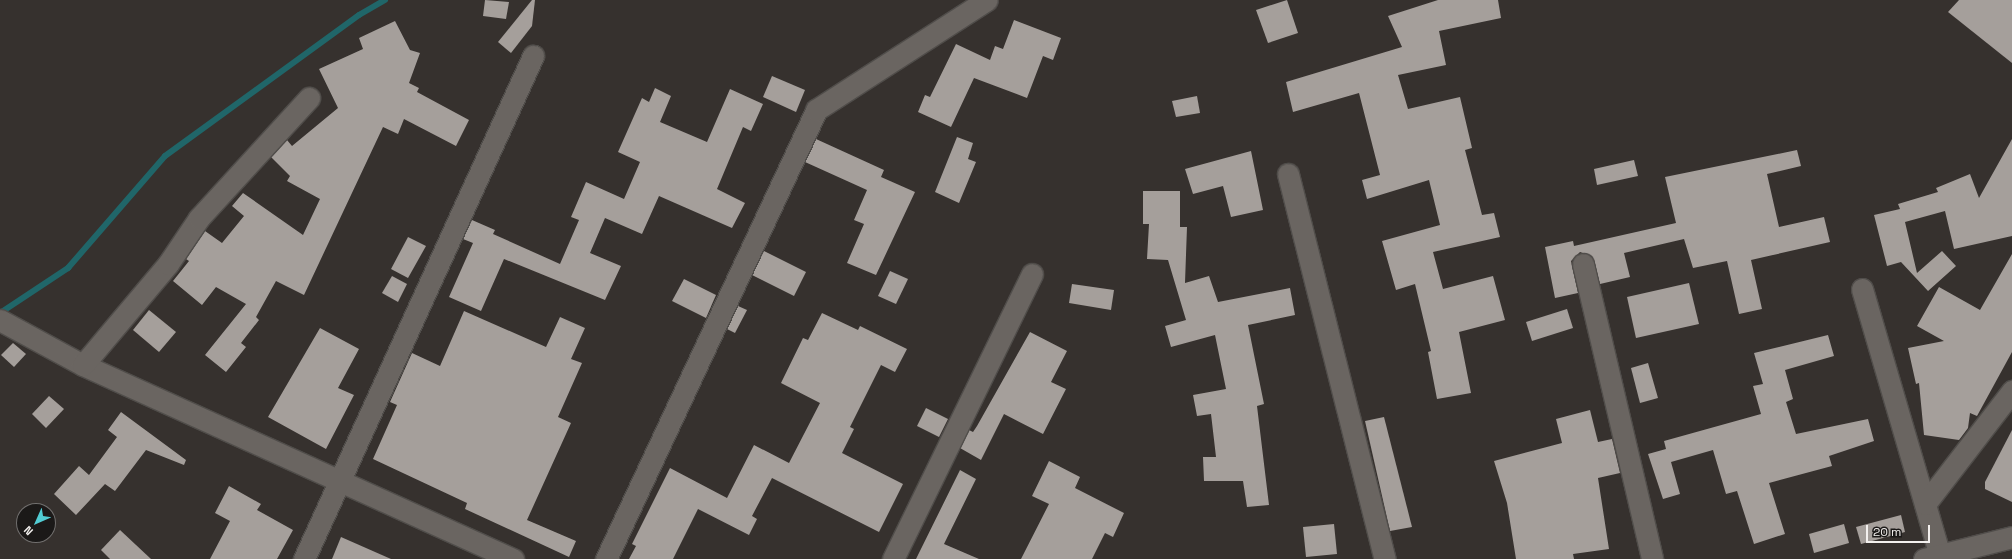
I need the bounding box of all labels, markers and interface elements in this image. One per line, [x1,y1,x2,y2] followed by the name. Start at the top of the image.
[16,503,56,543] north arrow
[1868,517,1932,543] scale bar
[21,523,36,538] text: N
[1873,524,1901,540] text: 20 m

